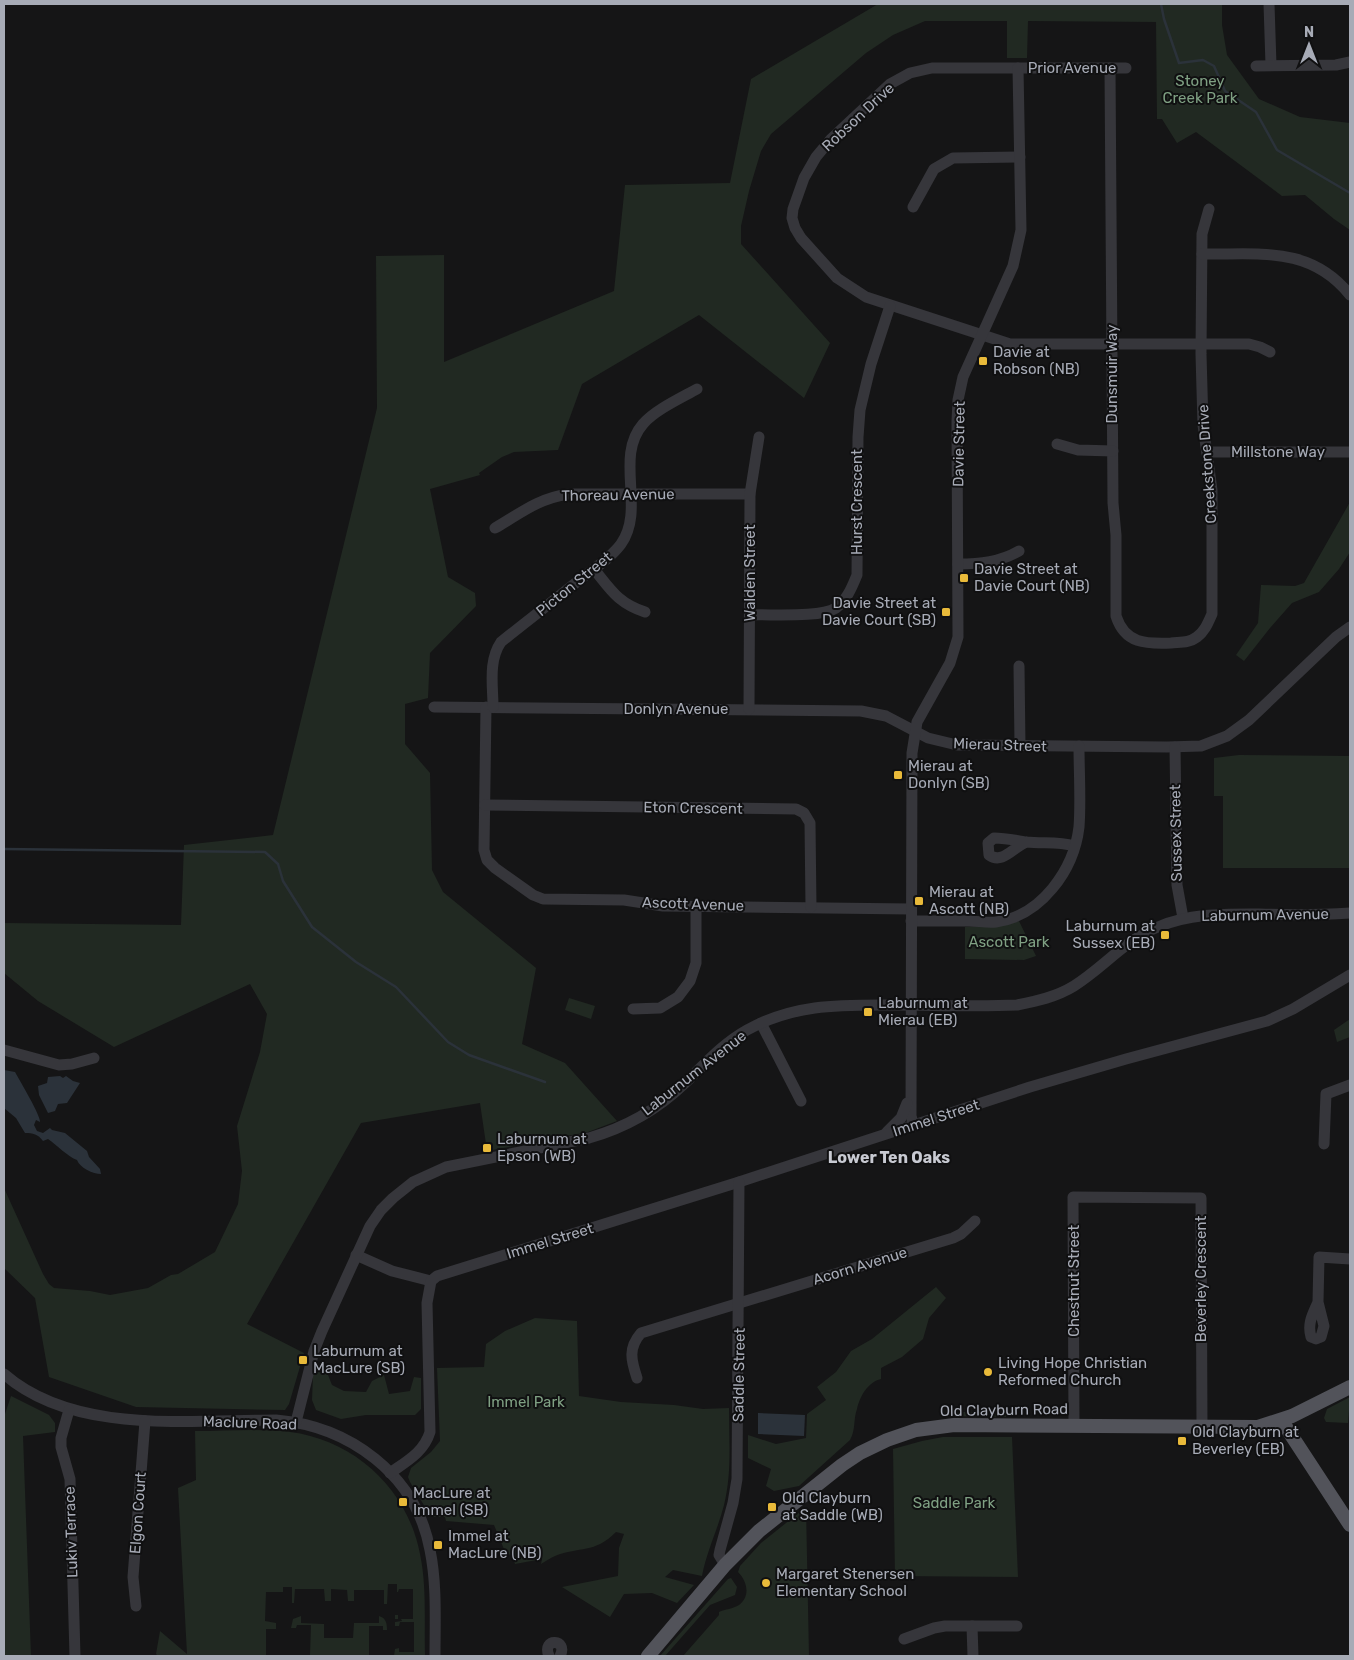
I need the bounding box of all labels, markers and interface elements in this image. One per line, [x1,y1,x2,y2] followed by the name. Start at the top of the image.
[1284,20,1334,70] north arrow
[1304,24,1314,41] text: N
[1028,59,1116,77] street label: Prior Avenue
[1163,72,1238,107] park label: Stoney Creek Park
[818,79,898,155] street label: Robson Drive
[1103,325,1121,423] street label: Dunsmuir Way
[993,343,1080,378] place label: Davie at Robson (NB)
[977,355,989,367] marker: Davie at Robson (NB)
[949,401,969,487] street label: Davie Street
[1194,404,1220,524] street label: Creekstone Drive
[1231,443,1325,461] street label: Millstone Way
[848,449,866,555] street label: Hurst Crescent
[561,485,675,505] street label: Thoreau Avenue
[741,524,759,622] street label: Walden Street
[533,548,616,620] street label: Picton Street
[974,560,1090,595] place label: Davie Street at Davie Court (NB)
[958,572,970,584] marker: Davie Street at Davie Court (NB)
[822,594,936,629] place label: Davie Street at Davie Court (SB)
[940,606,952,618] marker: Davie Street at Davie Court (SB)
[624,700,728,718] street label: Donlyn Avenue
[953,734,1047,756] street label: Mierau Street
[908,757,989,792] place label: Mierau at Donlyn (SB)
[892,769,904,781] marker: Mierau at Donlyn (SB)
[1166,784,1186,882] street label: Sussex Street
[643,798,743,818] street label: Eton Crescent
[929,883,1009,918] place label: Mierau at Ascott (NB)
[642,893,744,915] street label: Ascott Avenue
[913,895,925,907] marker: Mierau at Ascott (NB)
[1201,905,1329,925] street label: Laburnum Avenue
[1065,917,1155,952] place label: Laburnum at Sussex (EB)
[1159,929,1171,941] marker: Laburnum at Sussex (EB)
[968,933,1050,951] park label: Ascott Park
[878,994,968,1029] place label: Laburnum at Mierau (EB)
[862,1006,874,1018] marker: Laburnum at Mierau (EB)
[638,1027,750,1119] street label: Laburnum Avenue
[890,1096,982,1140] street label: Immel Street
[497,1130,587,1165] place label: Laburnum at Epson (WB)
[481,1142,493,1154] marker: Laburnum at Epson (WB)
[828,1148,950,1167] district label: Lower Ten Oaks
[1192,1216,1210,1342] street label: Beverley Crescent
[504,1219,596,1263] street label: Immel Street
[1065,1225,1083,1337] street label: Chestnut Street
[811,1243,909,1289] street label: Acorn Avenue
[729,1327,749,1422] street label: Saddle Street
[313,1342,405,1377] place label: Laburnum at MacLure (SB)
[297,1354,309,1366] marker: Laburnum at MacLure (SB)
[998,1354,1147,1389] place label: Living Hope Christian Reformed Church
[982,1366,994,1378] marker: Living Hope Christian Reformed Church
[487,1393,565,1411] park label: Immel Park
[940,1400,1068,1420] street label: Old Clayburn Road
[203,1412,297,1434] street label: Maclure Road
[1192,1423,1299,1458] place label: Old Clayburn at Beverley (EB)
[1176,1435,1188,1447] marker: Old Clayburn at Beverley (EB)
[126,1471,150,1555] street label: Elgon Court
[413,1484,491,1519] place label: MacLure at Immel (SB)
[60,1486,82,1578] street label: Lukiv Terrace
[782,1489,883,1524] place label: Old Clayburn at Saddle (WB)
[913,1494,995,1512] park label: Saddle Park
[397,1496,409,1508] marker: MacLure at Immel (SB)
[766,1501,778,1513] marker: Old Clayburn at Saddle (WB)
[448,1527,542,1562] place label: Immel at MacLure (NB)
[432,1539,444,1551] marker: Immel at MacLure (NB)
[776,1565,914,1600] place label: Margaret Stenersen Elementary School
[760,1577,772,1589] marker: Margaret Stenersen Elementary School

